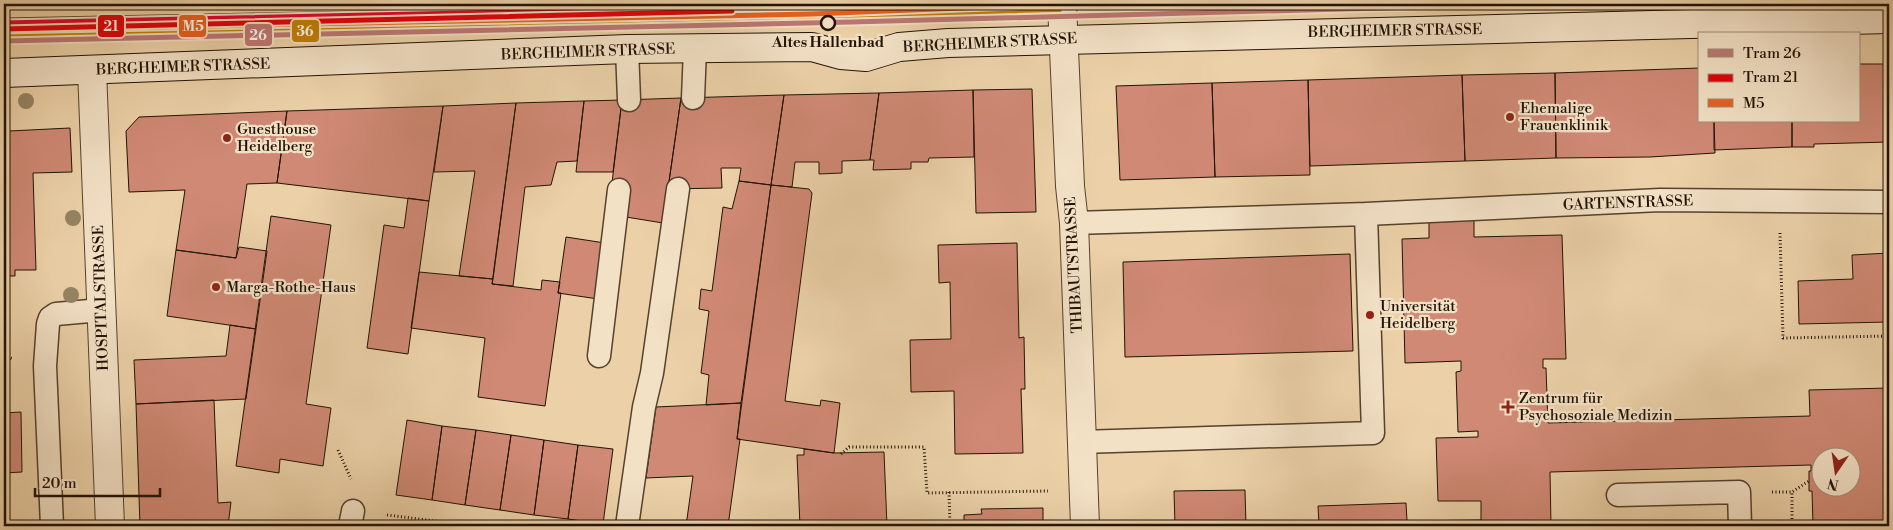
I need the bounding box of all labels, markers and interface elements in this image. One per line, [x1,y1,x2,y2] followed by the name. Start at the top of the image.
[97,14,125,38] line badge: 21
[178,14,207,38] line badge: M5
[820,15,836,31] marker: Altes Hallenbad
[103,18,119,36] text: 21
[182,18,204,36] text: M5
[291,19,320,43] line badge: 36
[1307,20,1482,42] street label: BERGHEIMER STRASSE
[244,23,273,47] line badge: 26
[296,23,314,41] text: 36
[249,27,267,45] text: 26
[901,29,1078,57] street label: BERGHEIMER STRASSE
[1698,32,1860,122] legend
[771,33,885,52] place label: Altes Hallenbad
[499,39,676,65] street label: BERGHEIMER STRASSE
[1743,44,1801,63] text: Tram 26
[94,54,271,80] street label: BERGHEIMER STRASSE
[1743,68,1799,87] text: Tram 21
[1743,94,1765,113] text: M5
[1520,99,1609,135] place label: Ehemalige Frauenklinik
[1504,111,1516,123] marker: Ehemalige Frauenklinik
[237,120,316,156] place label: Guesthouse Heidelberg
[221,132,233,144] marker: Guesthouse Heidelberg
[1563,191,1693,215] street label: GARTENSTRASSE
[1061,196,1087,334] street label: THIBAUTSTRASSE
[89,225,113,371] street label: HOSPITALSTRASSE
[226,278,356,297] place label: Marga-Rothe-Haus
[210,281,222,293] marker: Marga-Rothe-Haus
[1380,297,1456,333] place label: Universität Heidelberg
[1364,309,1376,321] marker: Universität Heidelberg
[1519,389,1673,425] place label: Zentrum für Psychosoziale Medizin
[1501,400,1515,414] marker: Zentrum für Psychosoziale Medizin
[1810,448,1860,498] north arrow
[35,465,160,497] scale bar
[42,474,77,493] text: 20 m
[1826,474,1841,494] text: N

